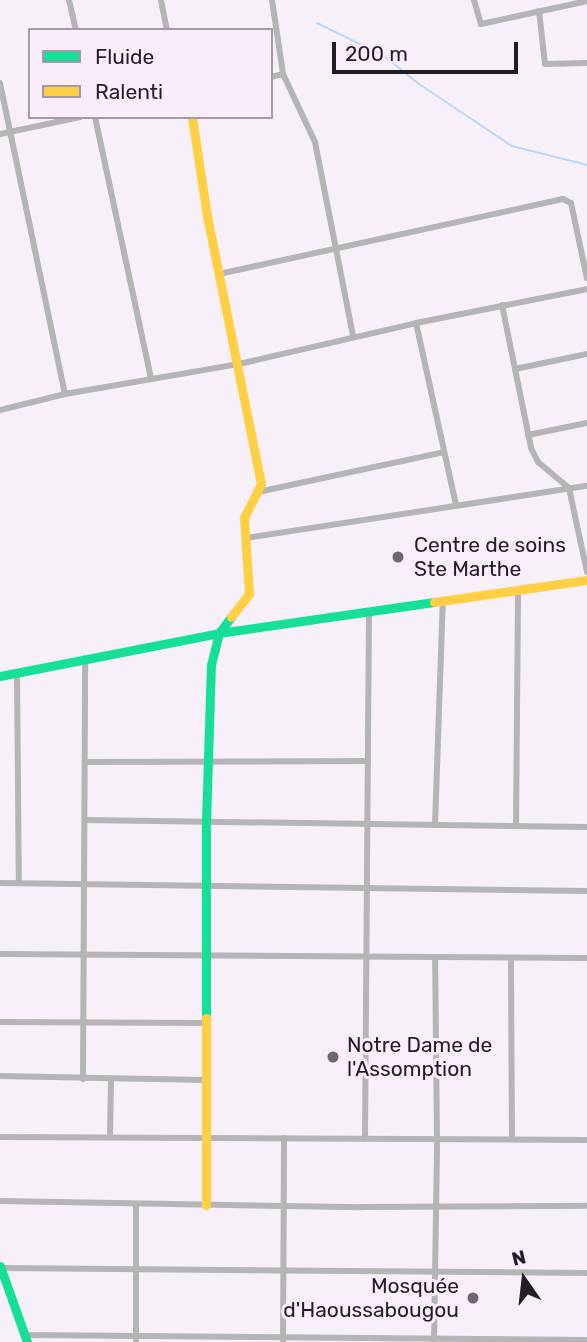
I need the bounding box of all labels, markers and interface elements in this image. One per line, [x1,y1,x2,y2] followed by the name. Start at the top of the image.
[28,28,273,119] legend
[335,28,520,72] scale bar
[345,41,408,66] text: 200 m
[95,44,154,69] text: Fluide
[95,79,163,104] text: Ralenti
[414,532,566,582] place label: Centre de soins Ste Marthe
[388,547,408,567] marker: Centre de soins Ste Marthe
[347,1032,492,1082] place label: Notre Dame de l'Assomption
[325,1049,341,1065] marker: Notre Dame de l'Assomption
[489,1244,559,1314] north arrow
[509,1245,528,1271] text: N
[283,1273,459,1323] place label: Mosquée d'Haoussabougou
[465,1290,481,1306] marker: Mosquée d'Haoussabougou

